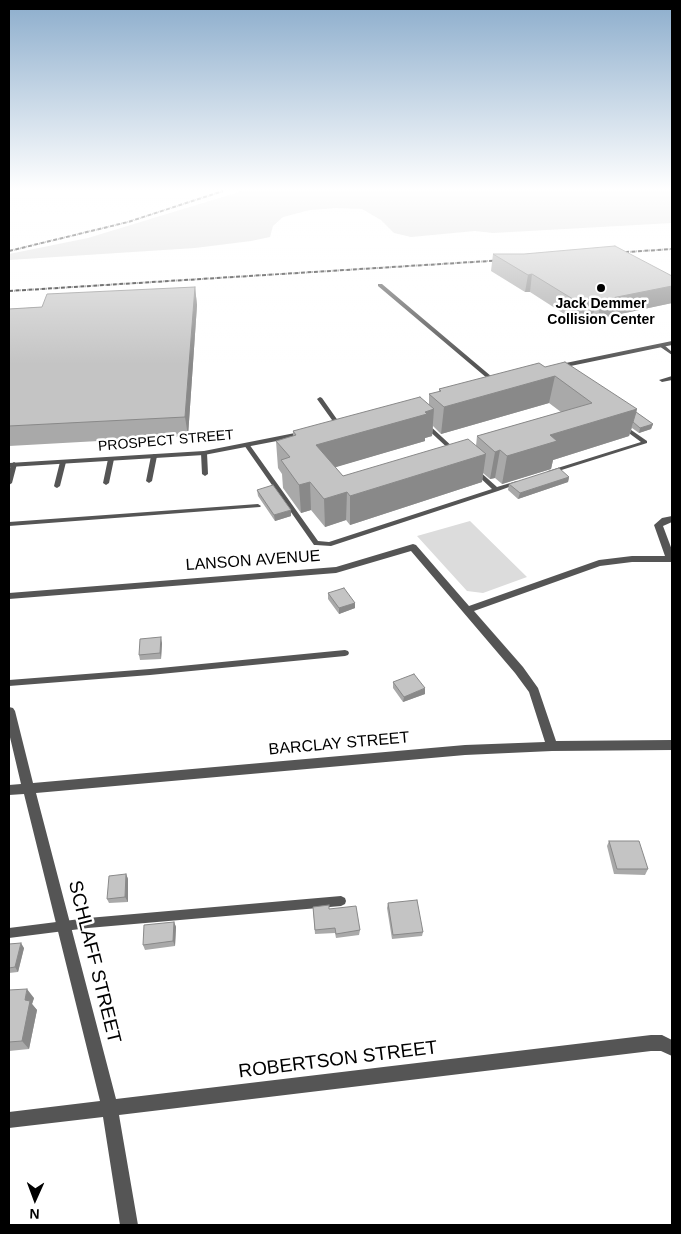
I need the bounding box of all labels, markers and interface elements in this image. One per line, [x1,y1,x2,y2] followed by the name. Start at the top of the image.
[595,282,607,294] marker: Jack Demmer Collision Center
[547,296,655,328] place label: Jack Demmer Collision Center
[97,427,235,455] street label: PROSPECT STREET
[185,547,321,575] street label: LANSON AVENUE
[268,728,410,760] street label: BARCLAY STREET
[63,878,125,1046] street label: SCHLAFF STREET
[237,1036,439,1084] street label: ROBERTSON STREET
[10,1174,60,1224] north arrow
[29,1206,40,1222] text: N

